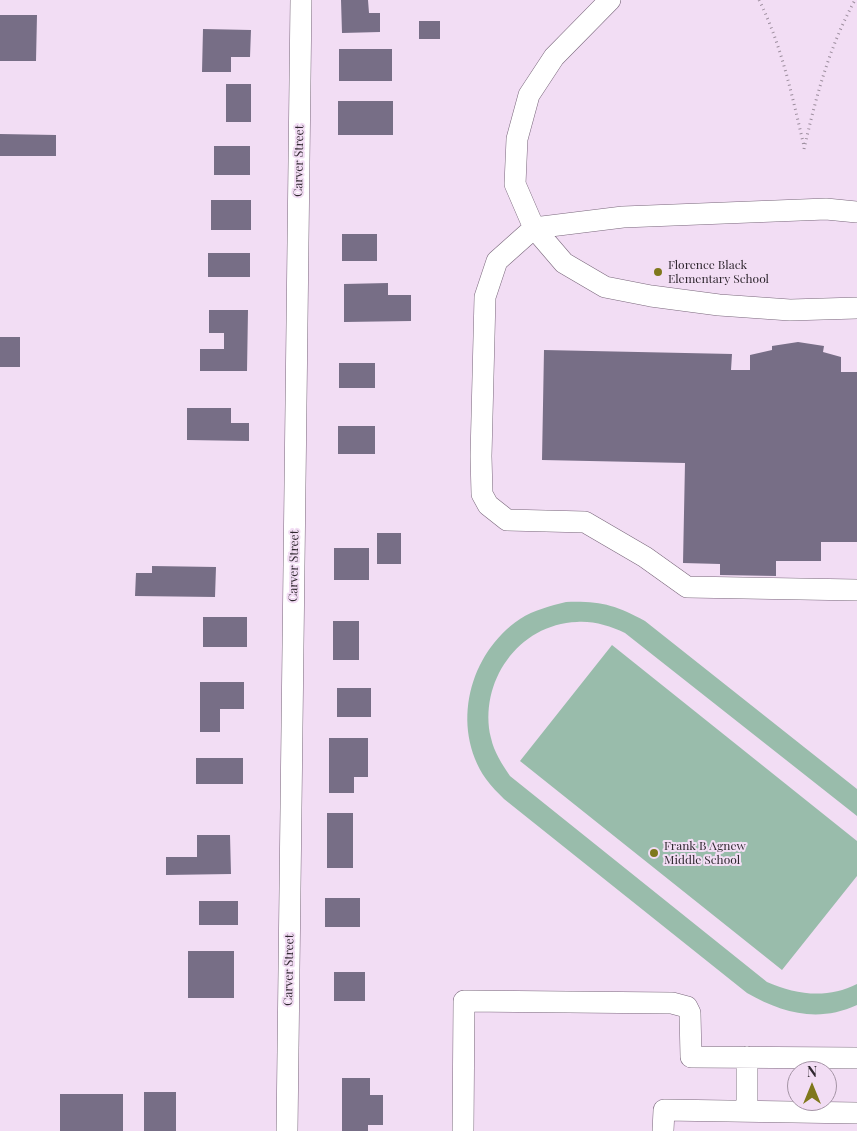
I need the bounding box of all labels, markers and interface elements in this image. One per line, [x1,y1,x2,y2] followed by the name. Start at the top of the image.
[291,125,307,197] street label: Carver Street
[668,258,769,286] place label: Florence Black Elementary School
[652,266,664,278] marker: Florence Black Elementary School
[286,530,302,602] street label: Carver Street
[664,839,746,867] place label: Frank B Agnew Middle School
[648,847,660,859] marker: Frank B Agnew Middle School
[281,934,297,1006] street label: Carver Street
[787,1061,837,1111] north arrow
[807,1062,817,1081] text: N

